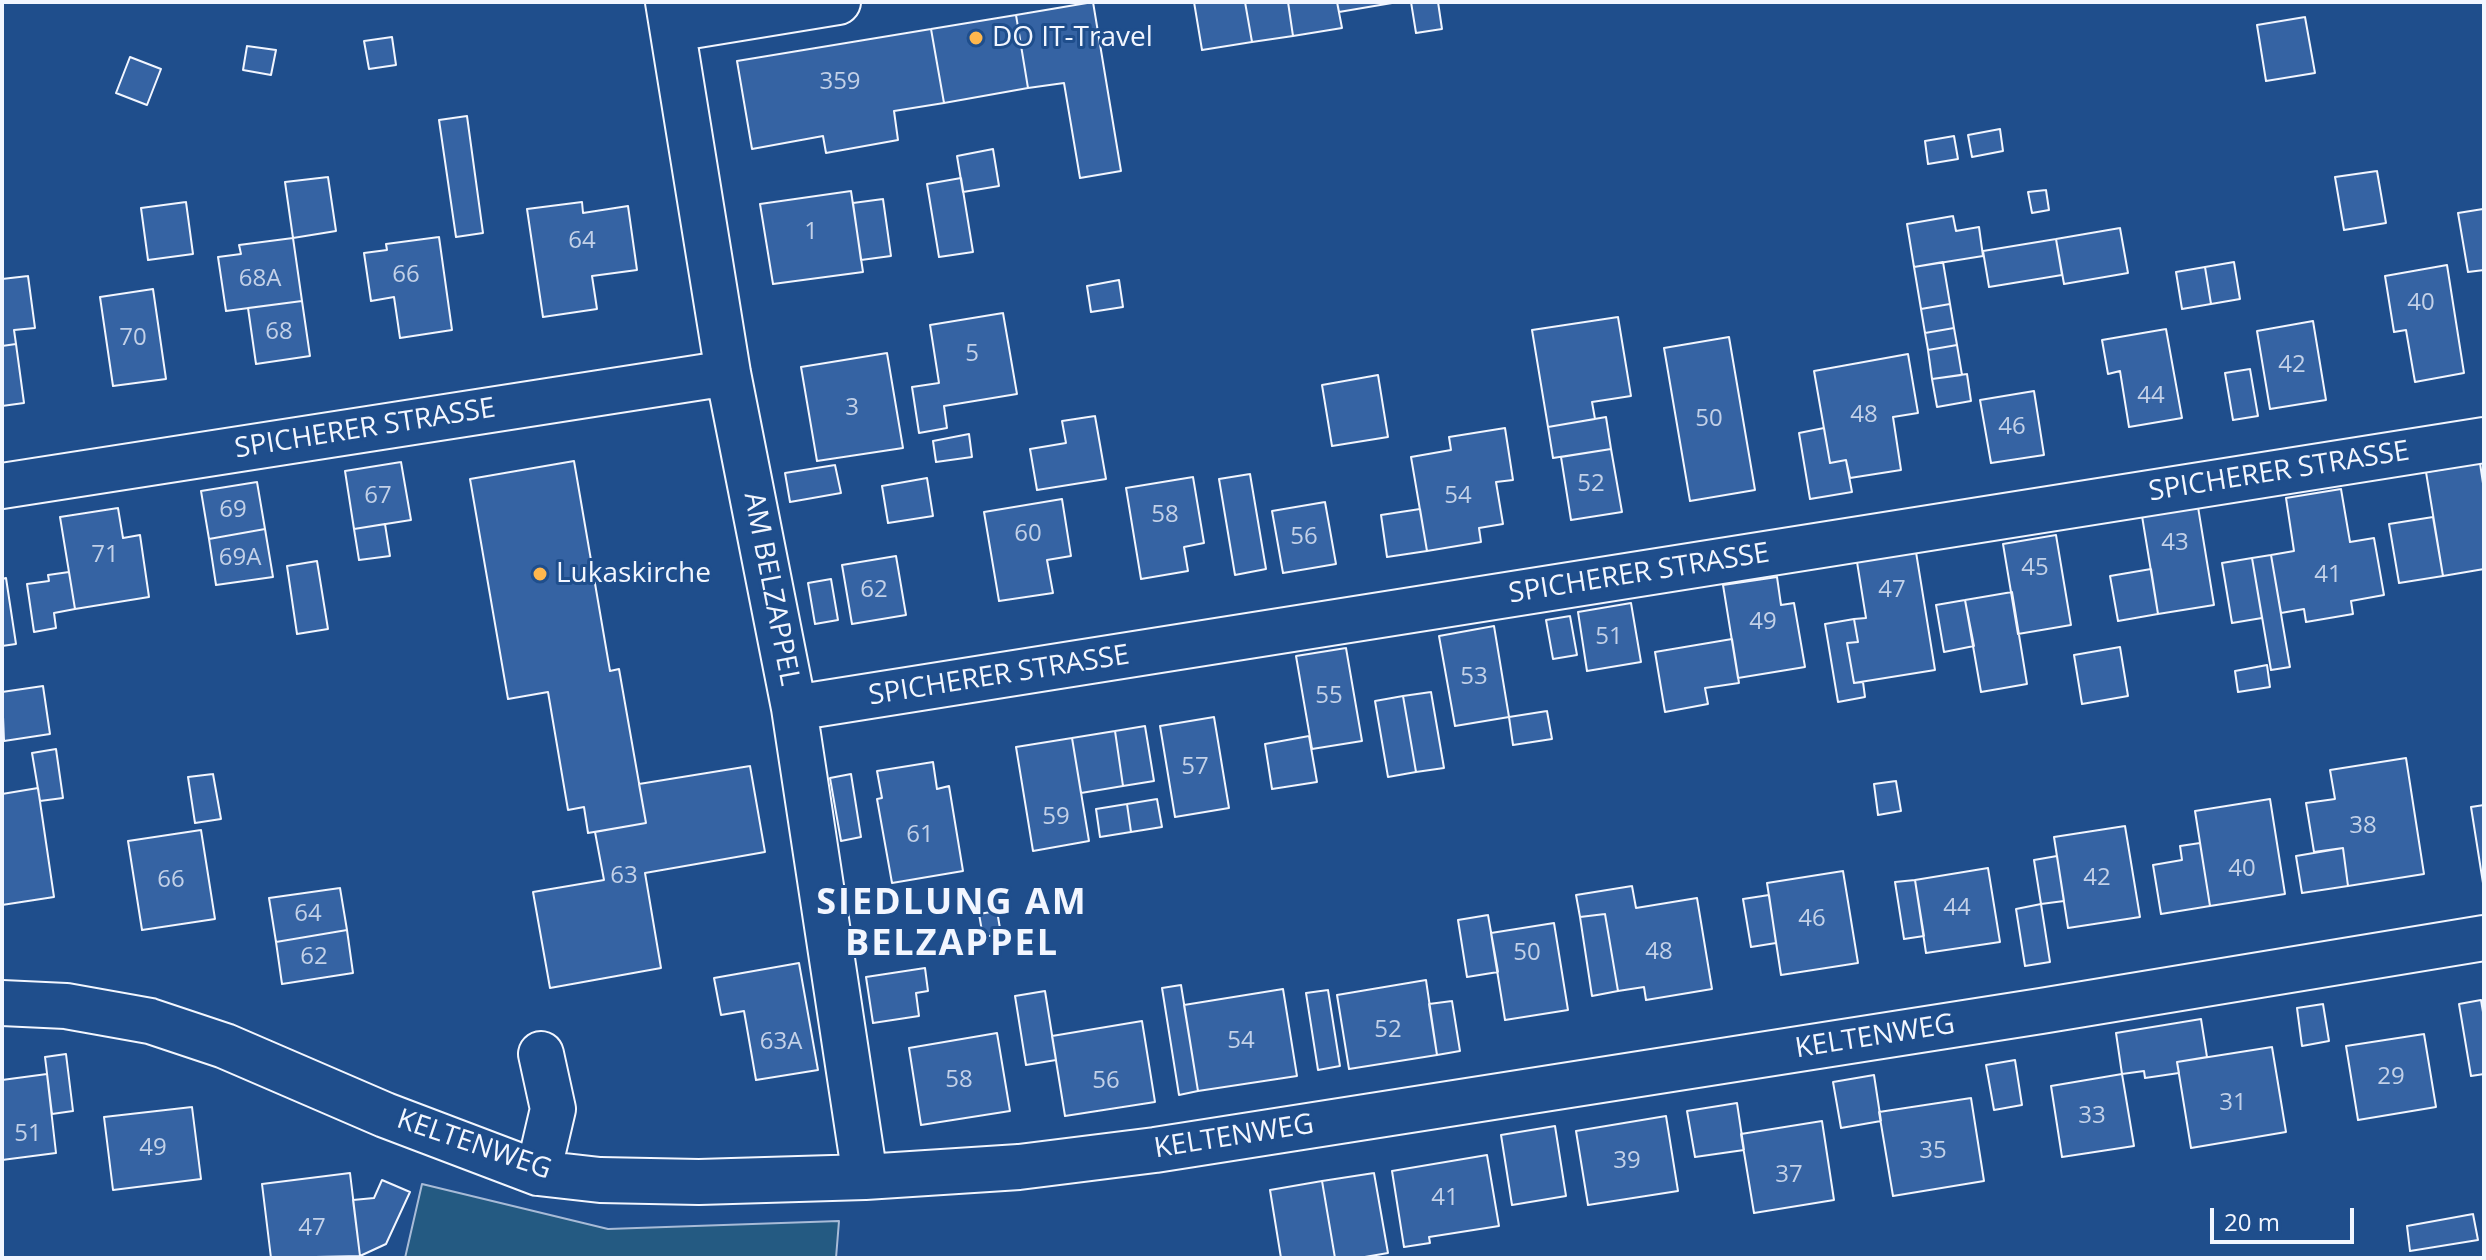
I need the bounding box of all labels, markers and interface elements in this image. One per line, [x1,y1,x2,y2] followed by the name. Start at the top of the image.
[992,21,1153,55] place label: DO IT-Travel
[967,29,985,47] marker: DO IT-Travel
[819,68,861,96] house number: 359
[804,218,818,246] house number: 1
[568,227,596,255] house number: 64
[392,261,420,289] house number: 66
[239,265,281,293] house number: 68A
[2407,289,2435,317] house number: 40
[265,318,293,346] house number: 68
[119,324,147,352] house number: 70
[965,340,979,368] house number: 5
[2278,351,2306,379] house number: 42
[2137,382,2165,410] house number: 44
[232,392,498,466] street label: SPICHERER STRASSE
[845,394,859,422] house number: 3
[1850,401,1878,429] house number: 48
[1695,405,1723,433] house number: 50
[1998,413,2026,441] house number: 46
[2146,435,2412,509] street label: SPICHERER STRASSE
[1577,470,1605,498] house number: 52
[364,482,392,510] house number: 67
[1444,482,1472,510] house number: 54
[736,490,806,688] street label: AM BELZAPPEL
[219,496,247,524] house number: 69
[1151,501,1179,529] house number: 58
[1014,520,1042,548] house number: 60
[1290,523,1318,551] house number: 56
[2161,529,2189,557] house number: 43
[1506,537,1772,611] street label: SPICHERER STRASSE
[91,541,119,569] house number: 71
[219,544,261,572] house number: 69A
[2021,554,2049,582] house number: 45
[556,557,711,591] place label: Lukaskirche
[2314,561,2342,589] house number: 41
[531,565,549,583] marker: Lukaskirche
[860,576,888,604] house number: 62
[1878,576,1906,604] house number: 47
[1749,608,1777,636] house number: 49
[1595,623,1623,651] house number: 51
[866,639,1132,713] street label: SPICHERER STRASSE
[1460,663,1488,691] house number: 53
[1315,682,1343,710] house number: 55
[1181,753,1209,781] house number: 57
[1042,803,1070,831] house number: 59
[2349,812,2377,840] house number: 38
[906,821,934,849] house number: 61
[2228,855,2256,883] house number: 40
[610,862,638,890] house number: 63
[2083,864,2111,892] house number: 42
[157,866,185,894] house number: 66
[816,882,1088,967] district label: SIEDLUNG AM BELZAPPEL
[1943,894,1971,922] house number: 44
[294,900,322,928] house number: 64
[1798,905,1826,933] house number: 46
[1645,938,1673,966] house number: 48
[1513,939,1541,967] house number: 50
[300,943,328,971] house number: 62
[1793,1008,1957,1066] street label: KELTENWEG
[1374,1016,1402,1044] house number: 52
[1227,1027,1255,1055] house number: 54
[760,1028,802,1056] house number: 63A
[2377,1063,2405,1091] house number: 29
[945,1066,973,1094] house number: 58
[1092,1067,1120,1095] house number: 56
[2219,1089,2247,1117] house number: 31
[2078,1102,2106,1130] house number: 33
[392,1103,556,1187] street label: KELTENWEG
[1152,1108,1316,1166] street label: KELTENWEG
[14,1120,42,1148] house number: 51
[139,1134,167,1162] house number: 49
[1919,1137,1947,1165] house number: 35
[1613,1147,1641,1175] house number: 39
[1775,1161,1803,1189] house number: 37
[1431,1184,1459,1212] house number: 41
[2214,1192,2358,1242] scale bar
[2224,1205,2280,1238] text: 20 m
[298,1214,326,1242] house number: 47

